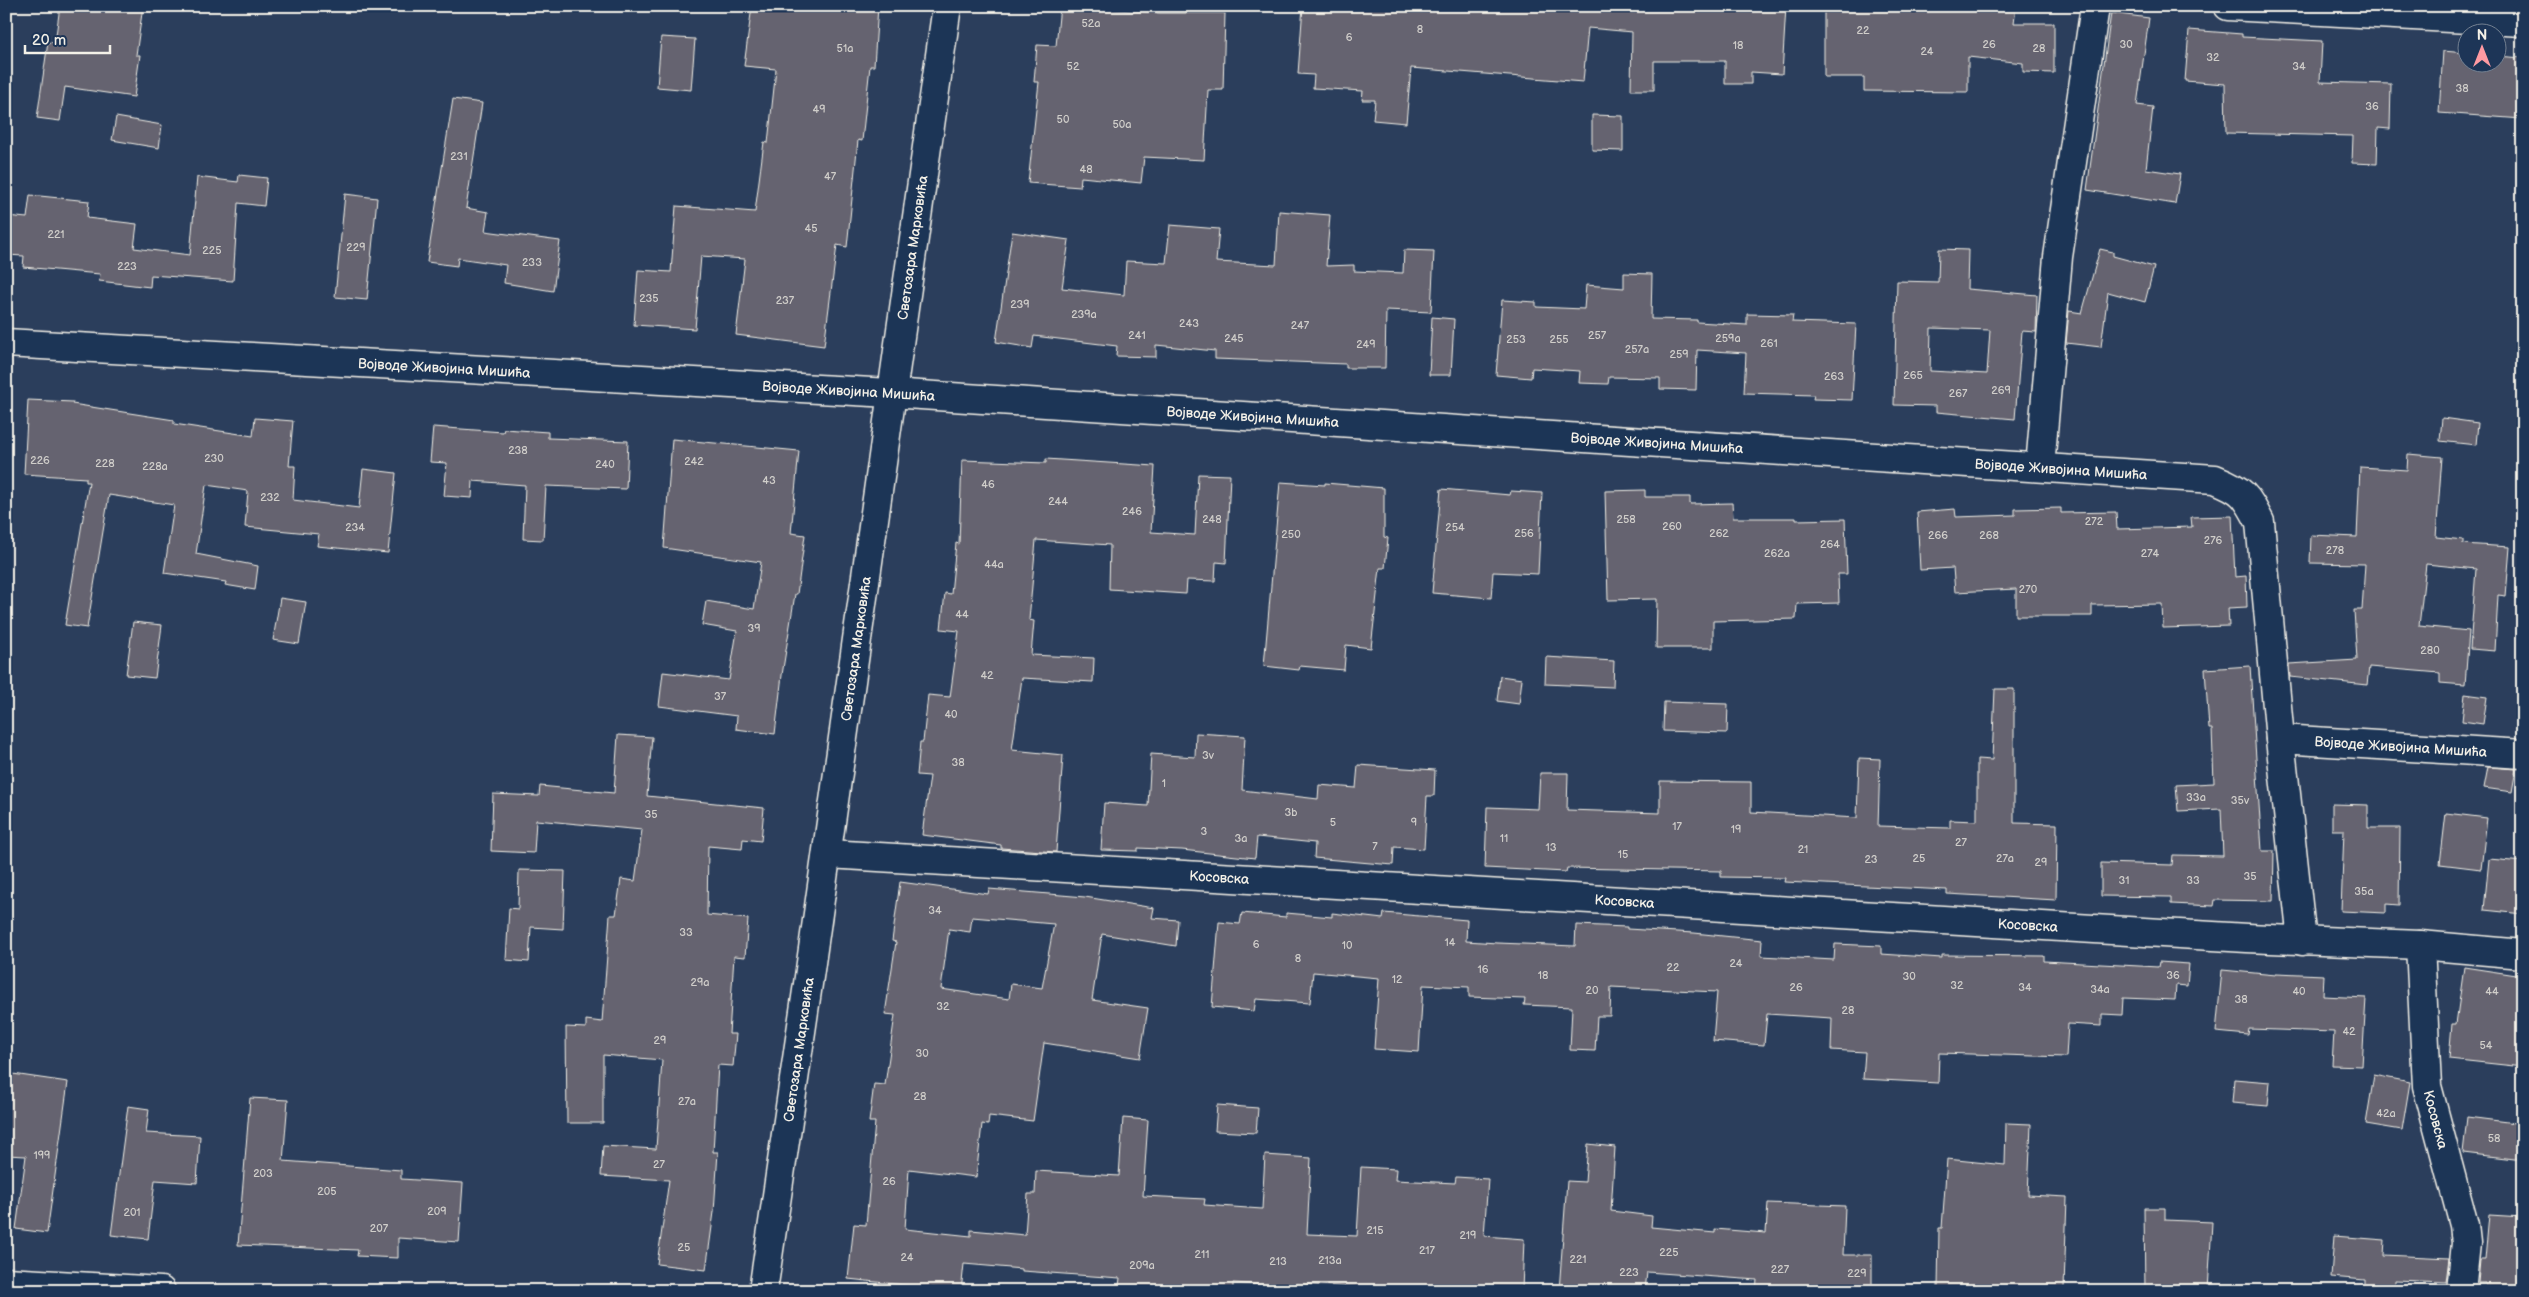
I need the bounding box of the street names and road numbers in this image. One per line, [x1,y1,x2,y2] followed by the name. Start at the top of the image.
[894,174,931,321] street label: Светозара Марковића
[357,354,532,381] street label: Војводе Живојина Мишића
[762,377,936,404] street label: Војводе Живојина Мишића
[1166,402,1340,431] street label: Војводе Живојина Мишића
[1570,429,1745,457] street label: Војводе Живојина Мишића
[1974,455,2149,483] street label: Војводе Живојина Мишића
[837,575,874,722] street label: Светозара Марковића
[2314,733,2488,760] street label: Војводе Живојина Мишића
[1189,867,1251,887] street label: Косовска
[1594,891,1656,911] street label: Косовска
[1997,915,2059,935] street label: Косовска
[780,975,817,1123] street label: Светозара Марковића
[2420,1088,2452,1152] street label: Косовска

